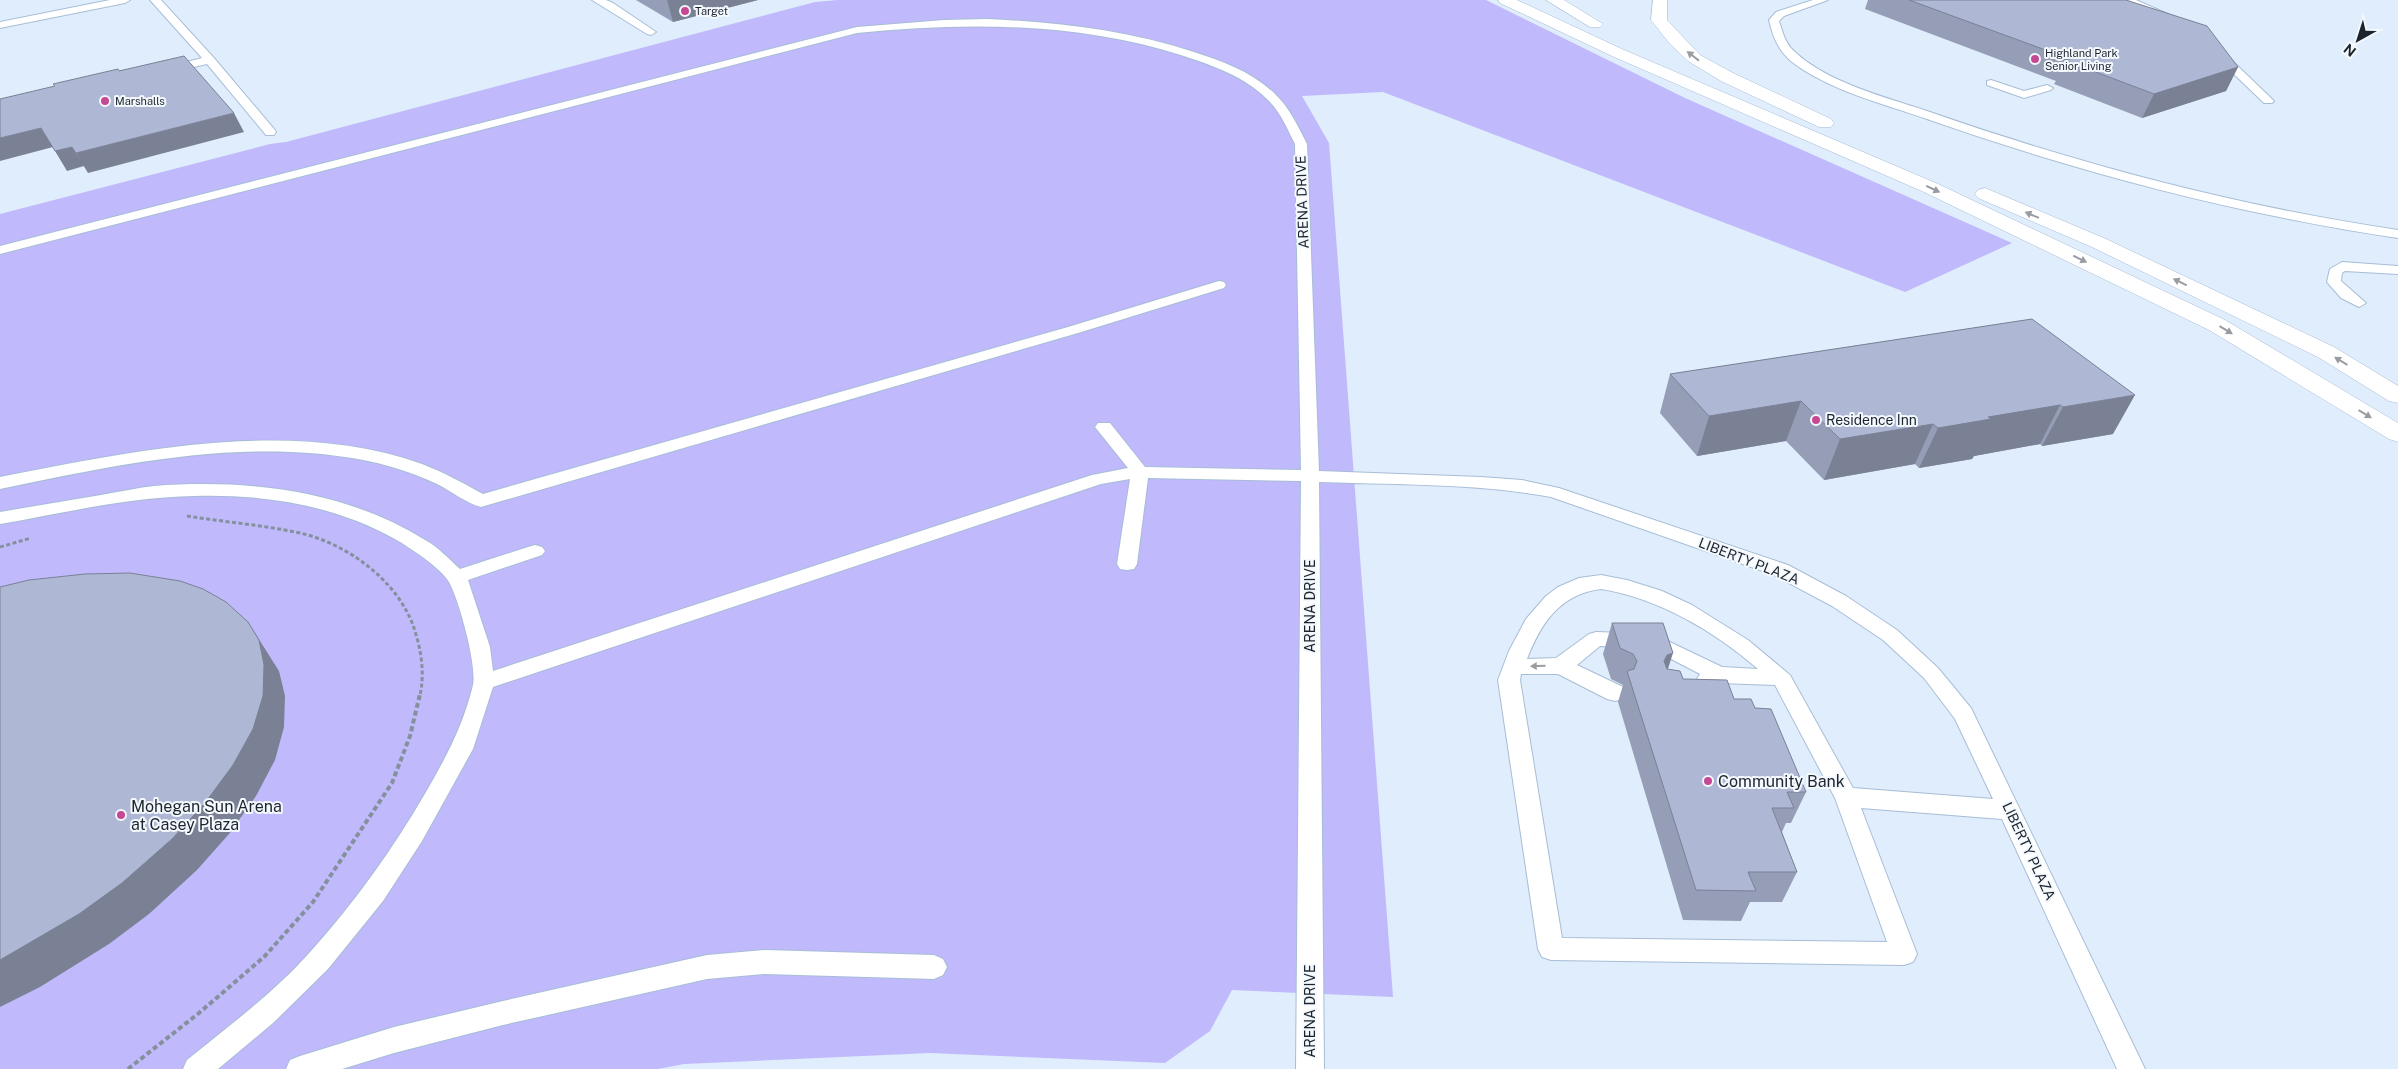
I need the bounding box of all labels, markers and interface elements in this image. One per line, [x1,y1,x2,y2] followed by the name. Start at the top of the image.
[679,5,691,17] marker: Target
[695,5,728,17] place label: Target
[2333,15,2383,65] north arrow
[2341,40,2359,60] text: N
[2045,47,2118,72] place label: Highland Park Senior Living
[1687,51,1700,62] one-way arrow
[2029,53,2041,65] marker: Highland Park Senior Living
[99,95,111,107] marker: Marshalls
[115,95,165,107] place label: Marshalls
[1292,155,1312,249] street label: ARENA DRIVE
[1926,186,1940,194] one-way arrow
[2025,210,2039,218] one-way arrow
[2073,255,2087,263] one-way arrow
[2173,278,2187,286] one-way arrow
[2219,326,2232,335] one-way arrow
[2335,357,2348,366] one-way arrow
[2358,410,2371,419] one-way arrow
[1826,412,1917,428] place label: Residence Inn
[1810,414,1822,426] marker: Residence Inn
[1696,534,1802,588] street label: LIBERTY PLAZA
[1302,559,1318,653] street label: ARENA DRIVE
[1529,662,1545,670] one-way arrow
[1718,772,1845,791] place label: Community Bank
[1702,775,1714,787] marker: Community Bank
[131,797,282,834] place label: Mohegan Sun Arena at Casey Plaza
[1999,799,2059,903] street label: LIBERTY PLAZA
[115,809,127,821] marker: Mohegan Sun Arena at Casey Plaza
[1302,964,1318,1058] street label: ARENA DRIVE

